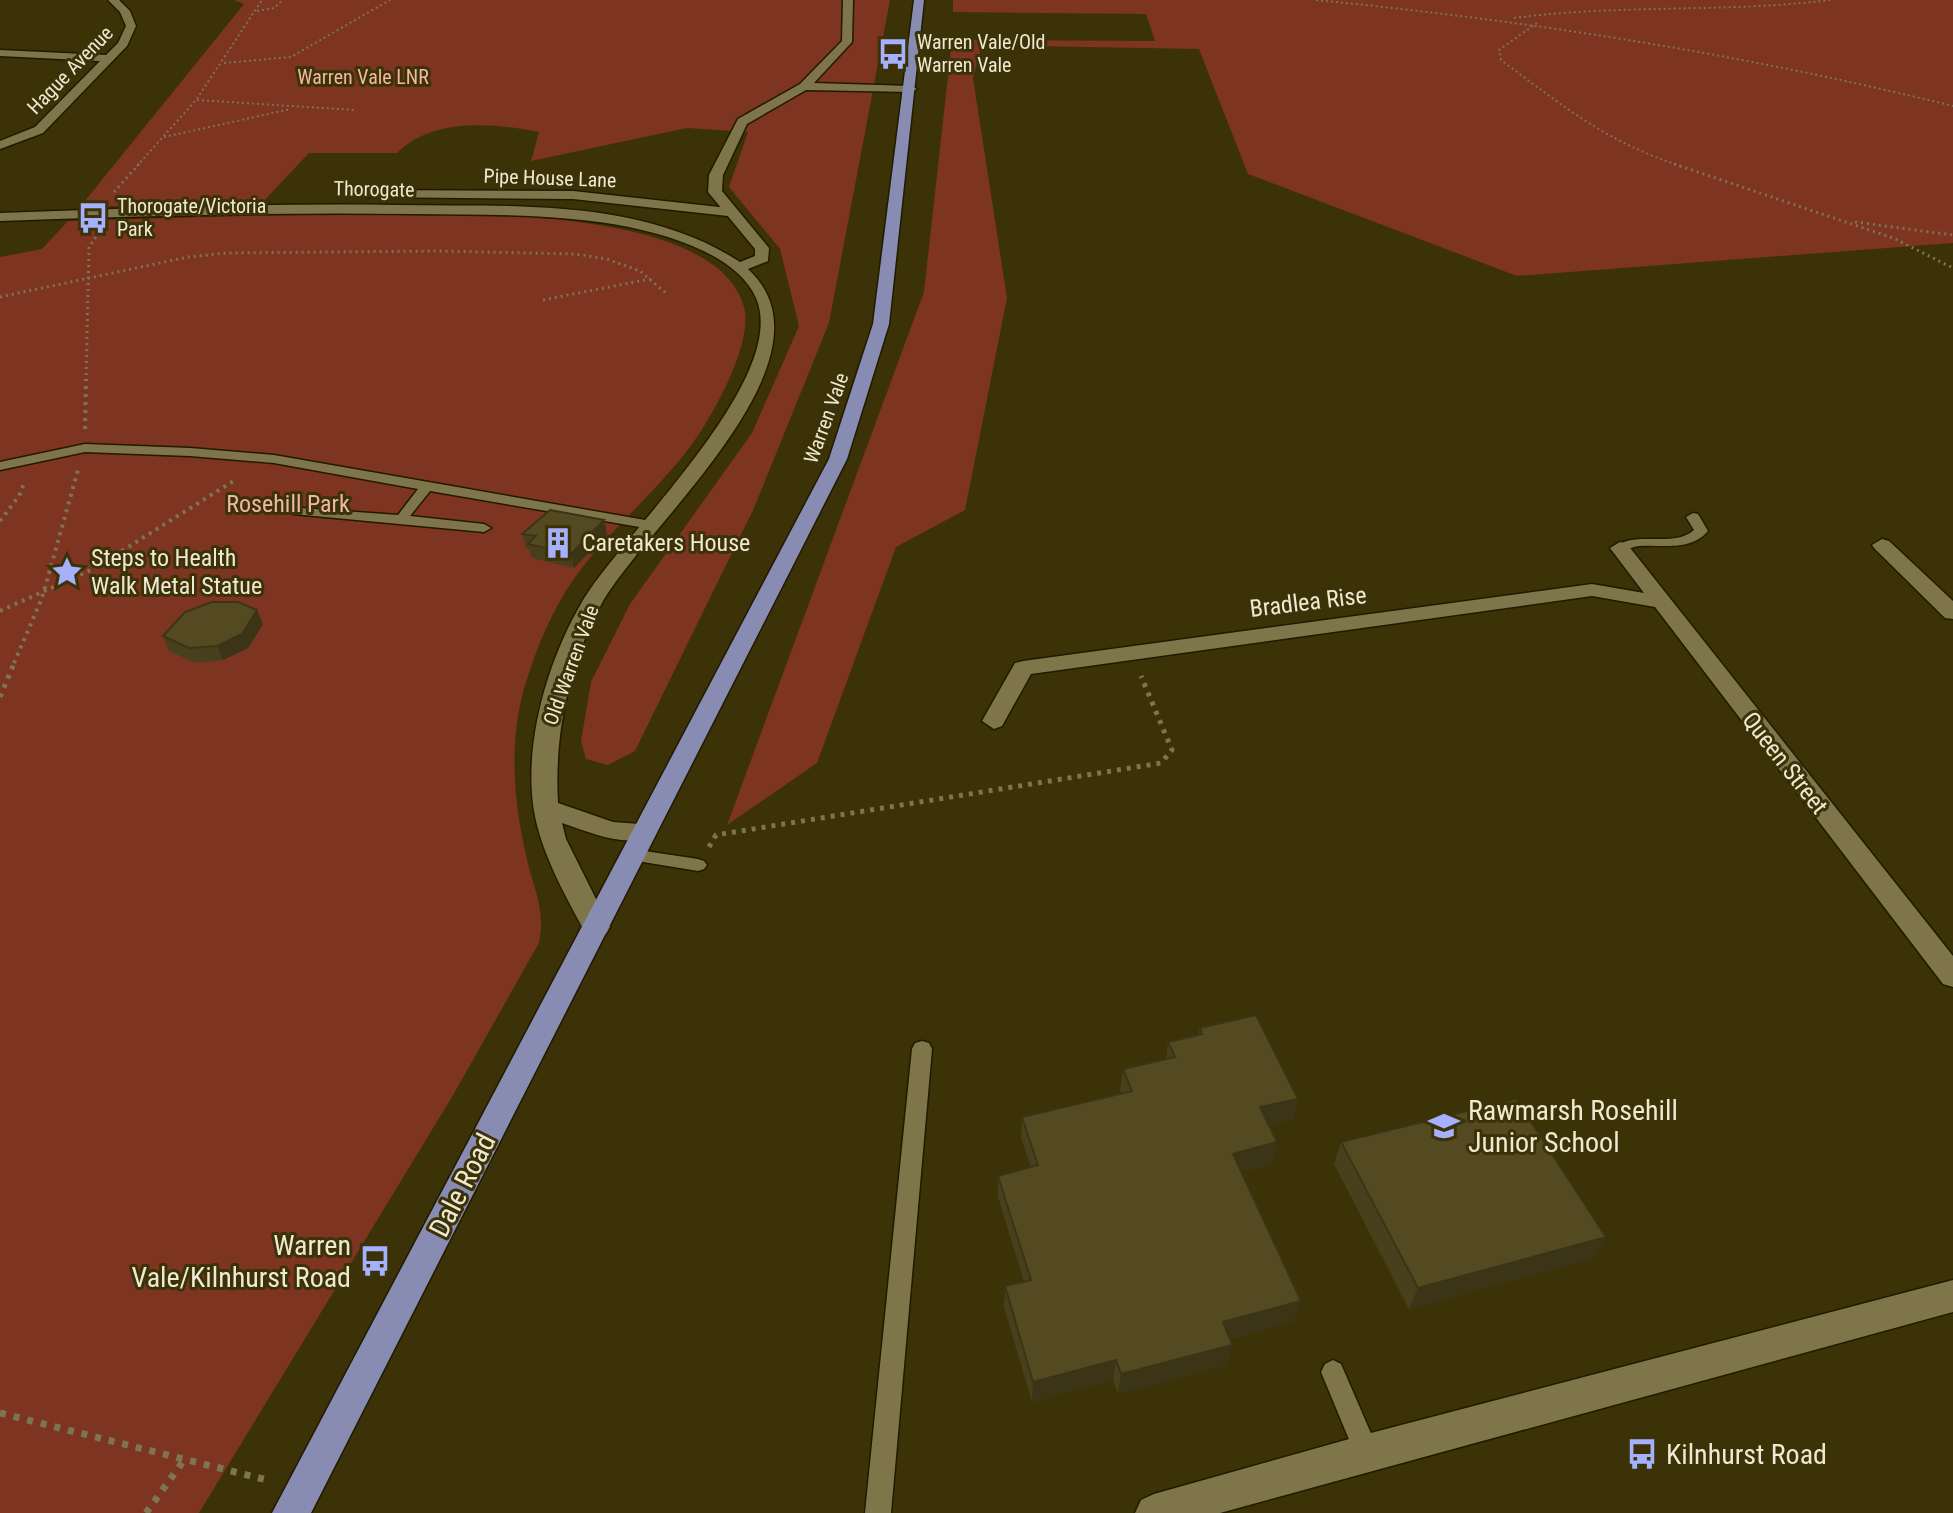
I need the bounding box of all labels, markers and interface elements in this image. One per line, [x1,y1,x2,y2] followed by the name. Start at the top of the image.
[22,21,118,119] street label: Hague Avenue
[917,30,1045,77] place label: Warren Vale/Old Warren Vale
[876,37,910,71] bus stop icon: Warren Vale/Old Warren Vale
[297,65,429,89] park label: Warren Vale LNR
[483,164,617,192] street label: Pipe House Lane
[333,176,415,202] street label: Thorogate
[117,194,266,241] place label: Thorogate/Victoria Park
[76,201,110,235] bus stop icon: Thorogate/Victoria Park
[799,370,853,466] street label: Warren Vale
[226,490,350,518] park label: Rosehill Park
[541,526,575,560] building icon: Caretakers House
[582,529,750,557] place label: Caretakers House
[91,544,262,600] place label: Steps to Health Walk Metal Statue
[50,555,84,589] place icon: Steps to Health Walk Metal Statue
[1248,581,1368,623] street label: Bradlea Rise
[538,602,604,728] street label: Old Warren Vale
[1736,706,1834,820] street label: Queen Street
[1468,1094,1678,1159] place label: Rawmarsh Rosehill Junior School
[1427,1109,1461,1143] school or university icon: Rawmarsh Rosehill Junior School
[422,1128,502,1242] street label: Dale Road
[132,1229,351,1294] place label: Warren Vale/Kilnhurst Road
[358,1244,392,1278] bus stop icon: Warren Vale/Kilnhurst Road
[1625,1437,1659,1471] bus stop icon: Kilnhurst Road
[1666,1438,1827,1471] place label: Kilnhurst Road

